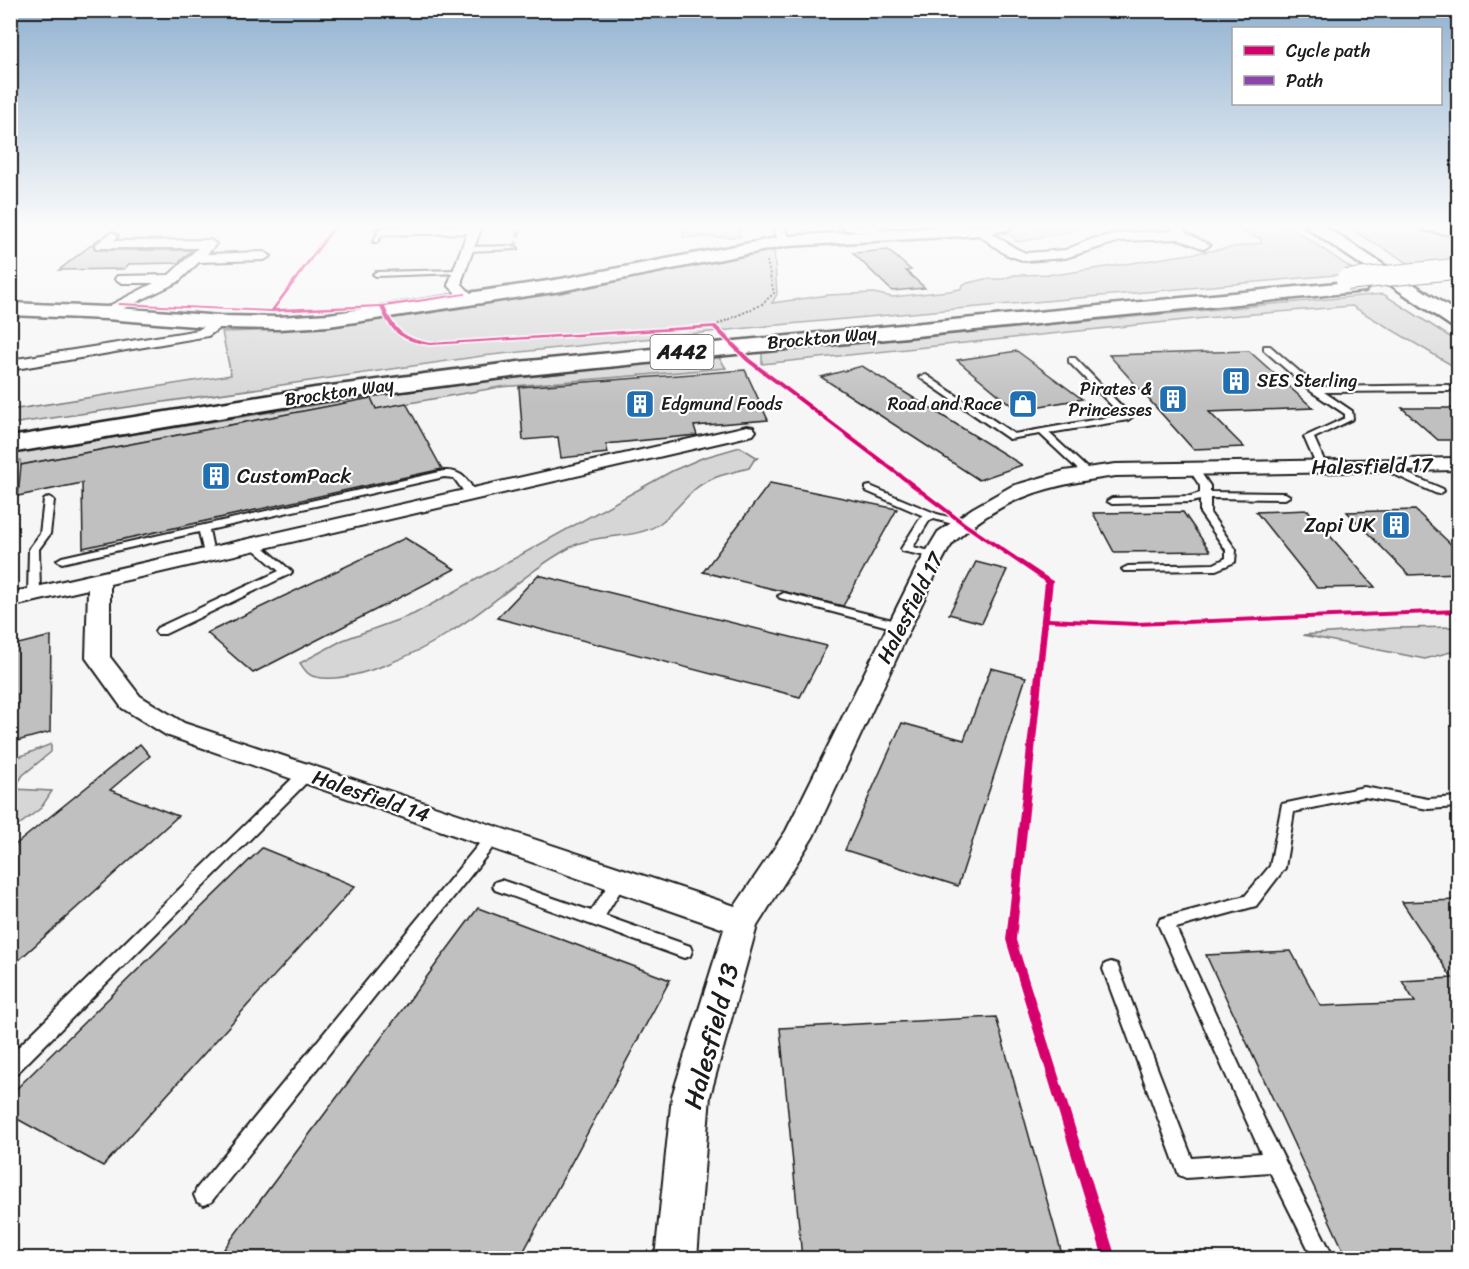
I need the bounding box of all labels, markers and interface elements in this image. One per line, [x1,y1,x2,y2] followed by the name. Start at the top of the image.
[1232,27,1442,105] legend
[1286,35,1370,67] text: Cycle path
[1286,65,1323,97] text: Path
[766,317,879,359] street label: Brockton Way
[650,335,714,369] road number: A442
[1220,365,1252,397] building icon: SES Sterling
[1257,365,1357,397] place label: SES Sterling
[282,368,396,415] street label: Brockton Way
[1068,373,1153,426] place label: Pirates & Princesses
[1157,383,1189,415] building icon: Pirates & Princesses
[624,388,656,420] building icon: Edgmund Foods
[661,388,783,420] place label: Edgmund Foods
[888,388,1002,420] place label: Road and Race
[1007,388,1039,420] shop icon: Road and Race
[1311,446,1435,486] street label: Halesfield 17
[237,457,352,495] place label: CustomPack
[200,460,232,492] building icon: CustomPack
[1304,506,1376,544] place label: Zapi UK
[1380,509,1412,541] building icon: Zapi UK
[866,544,955,671] street label: Halesfield 17
[307,758,435,834] street label: Halesfield 14
[669,958,753,1114] street label: Halesfield 13

